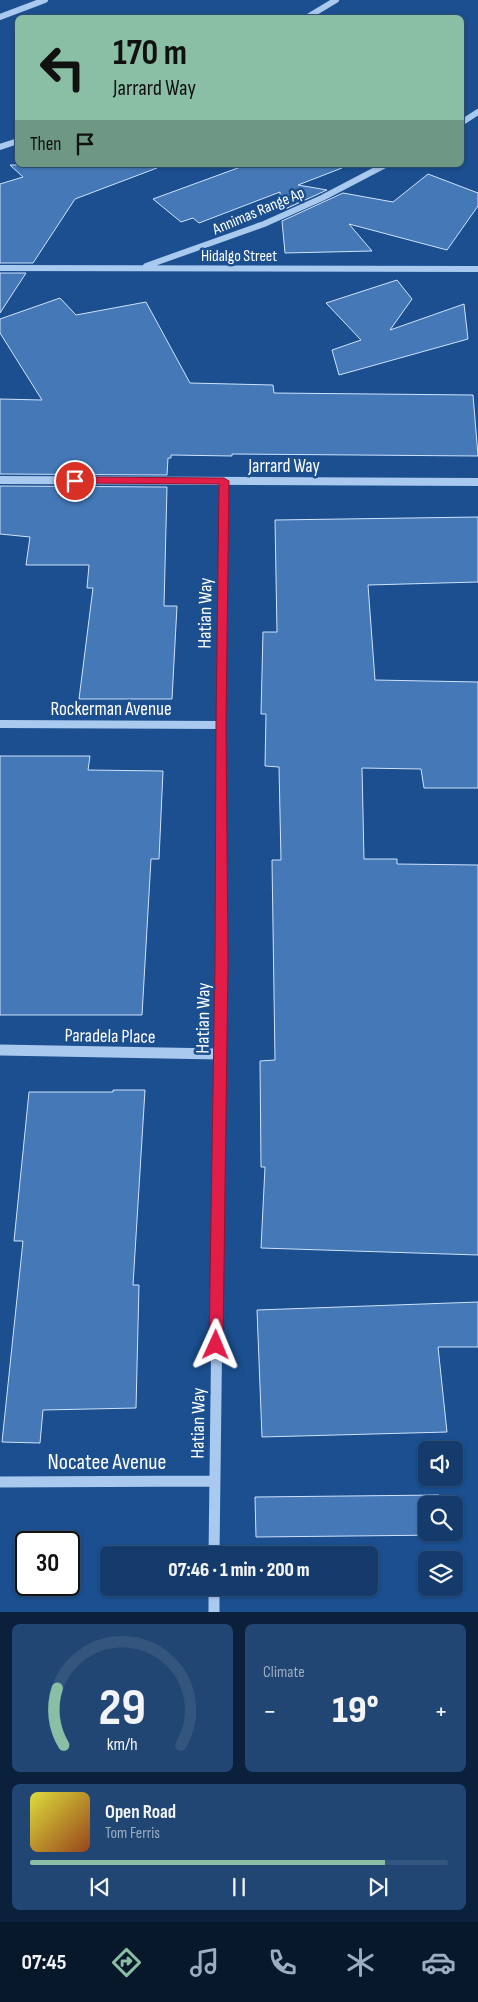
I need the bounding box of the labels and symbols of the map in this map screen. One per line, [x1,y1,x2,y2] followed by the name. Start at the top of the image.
[209,184,307,240] street label: Annimas Range Ap
[201,247,277,266] street label: Hidalgo Street
[247,455,320,478] street label: Jarrard Way
[54,460,96,502] pin
[193,577,218,649] street label: Hatian Way
[50,698,172,721] street label: Rockerman Avenue
[191,982,216,1054] street label: Hatian Way
[64,1024,156,1049] street label: Paradela Place
[189,1318,241,1370] position arrow
[186,1387,211,1459] street label: Hatian Way
[48,1449,166,1476] street label: Nocatee Avenue
[15,1531,80,1596] speed limit sign: 30

